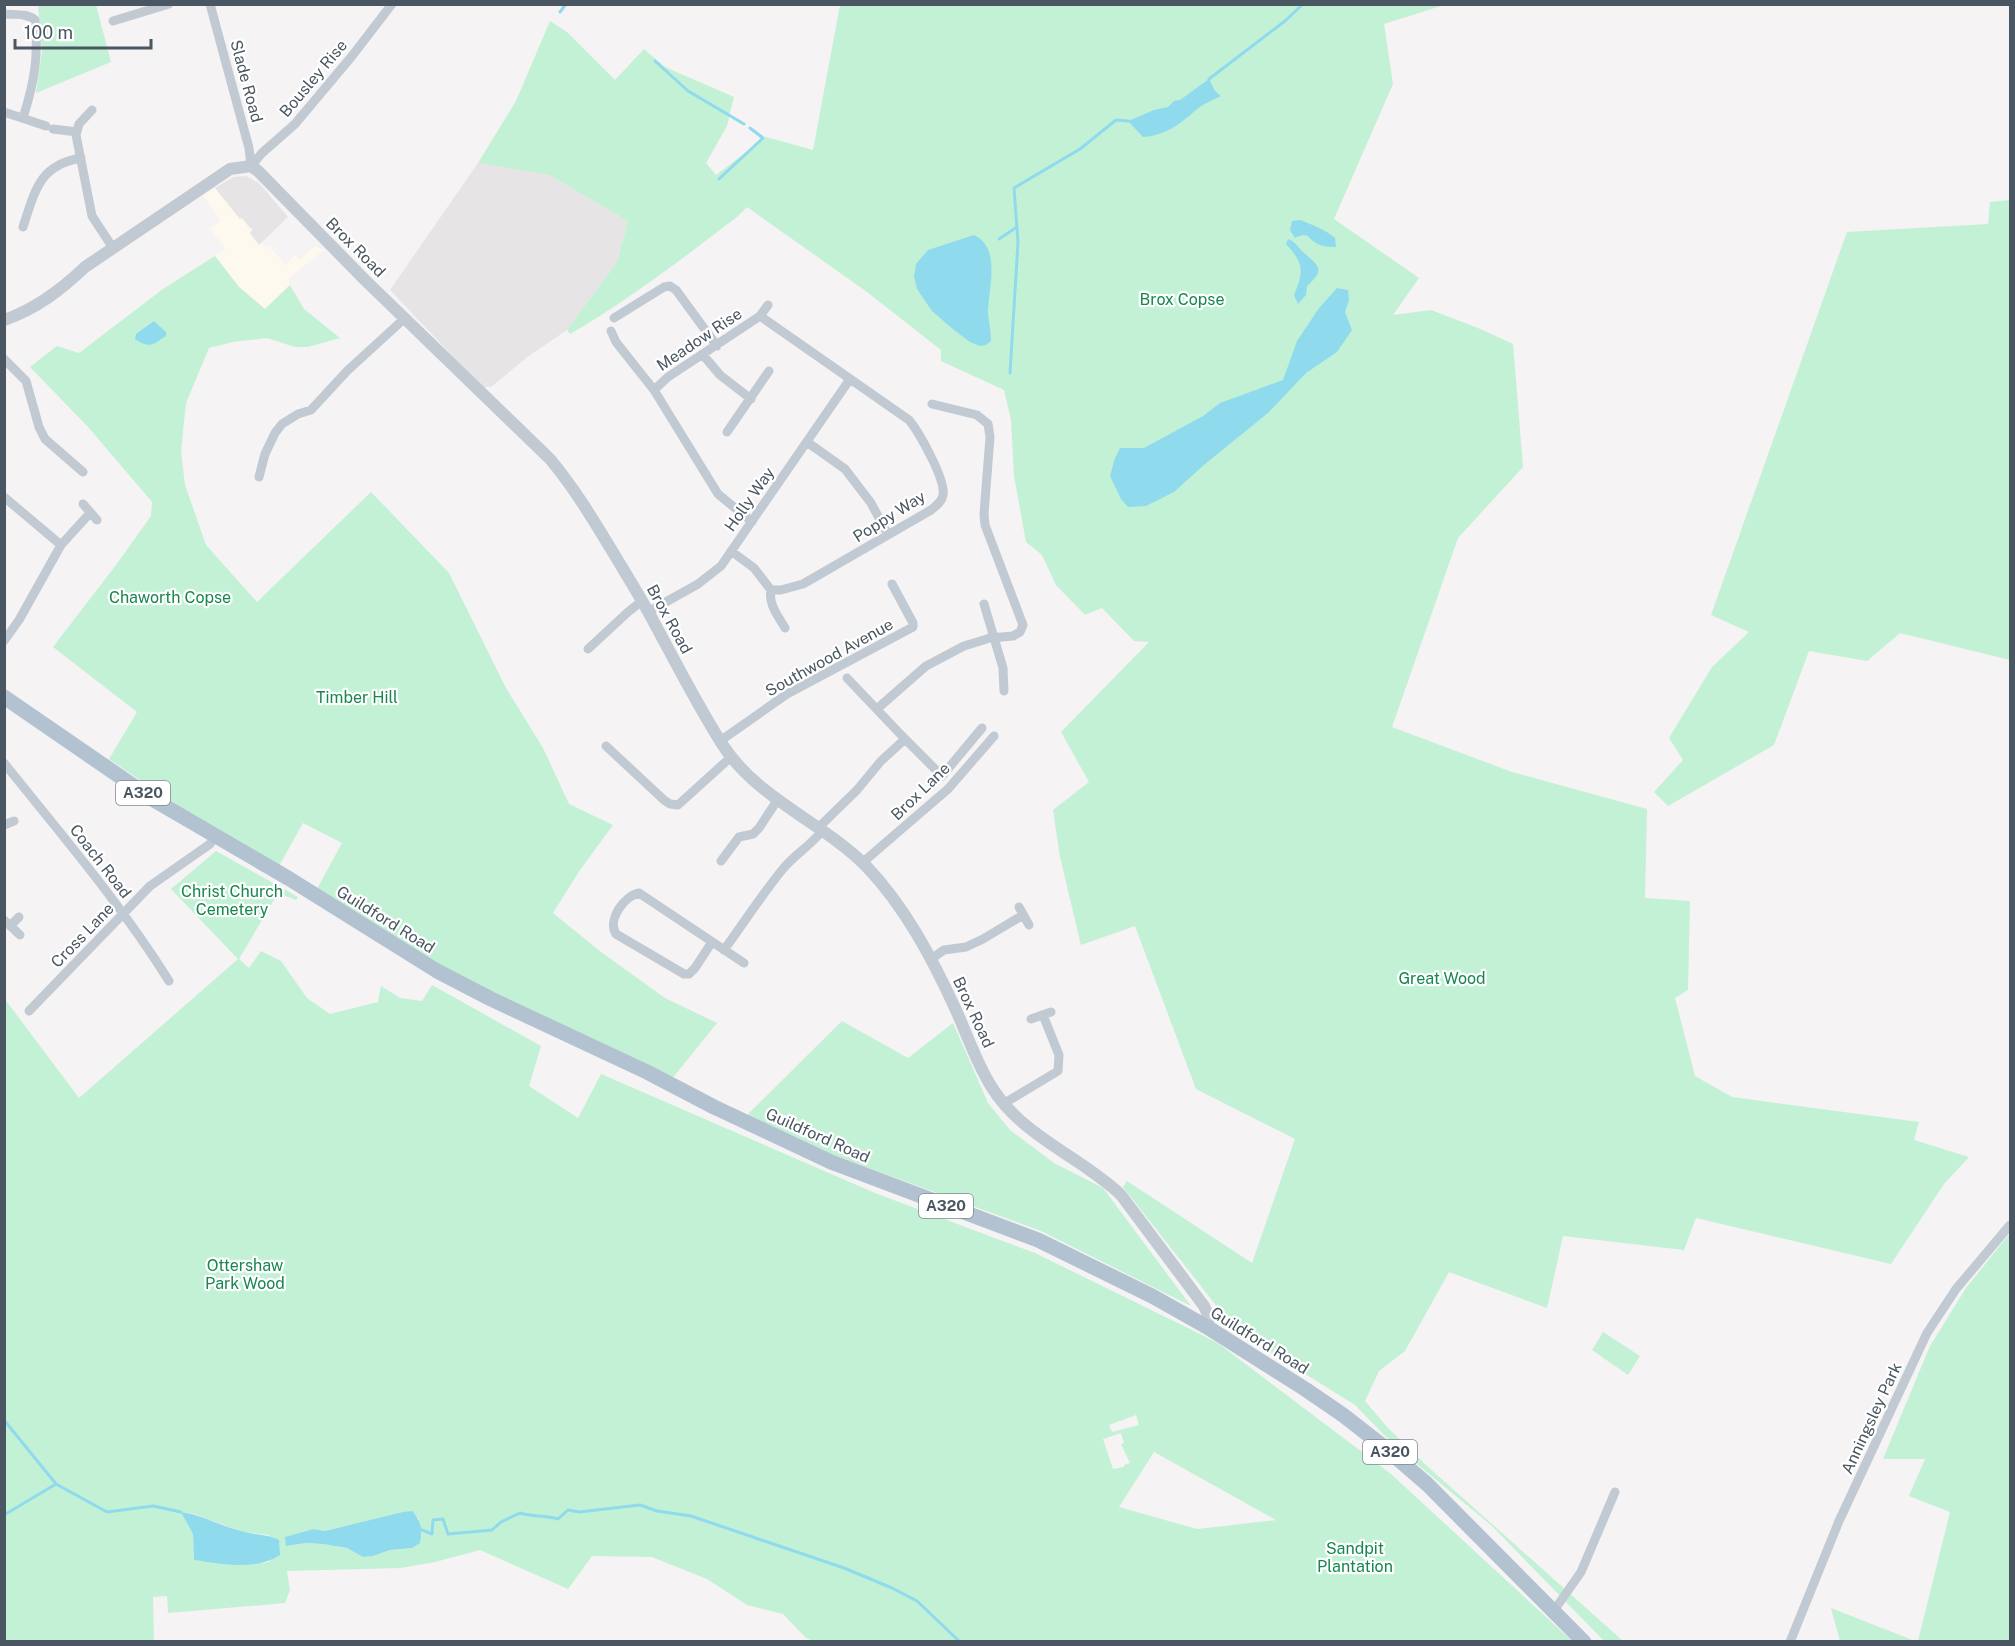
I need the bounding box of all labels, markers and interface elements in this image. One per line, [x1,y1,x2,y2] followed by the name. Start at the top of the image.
[15,12,152,50] scale bar
[24,22,73,43] text: 100 m
[276,36,351,121] street label: Bousley Rise
[226,38,267,124] street label: Slade Road
[322,214,389,281] street label: Brox Road
[1140,290,1224,309] park label: Brox Copse
[653,304,745,375] street label: Meadow Rise
[720,463,779,535] street label: Holly Way
[850,486,929,546] street label: Poppy Way
[643,581,696,657] street label: Brox Road
[109,588,231,607] park label: Chaworth Copse
[762,614,896,700] street label: Southwood Avenue
[316,688,398,707] park label: Timber Hill
[887,759,954,824] street label: Brox Lane
[116,781,170,805] road number: A320
[66,821,135,902] street label: Coach Road
[181,882,283,919] park label: Christ Church Cemetery
[333,882,438,957] street label: Guildford Road
[47,899,118,972] street label: Cross Lane
[1398,969,1486,988] park label: Great Wood
[949,974,998,1051] street label: Brox Road
[763,1104,873,1167] street label: Guildford Road
[919,1194,973,1218] road number: A320
[205,1256,285,1293] park label: Ottershaw Park Wood
[1207,1303,1312,1378] street label: Guildford Road
[1837,1359,1906,1477] street label: Anningsley Park
[1363,1440,1417,1464] road number: A320
[1317,1539,1393,1576] park label: Sandpit Plantation

